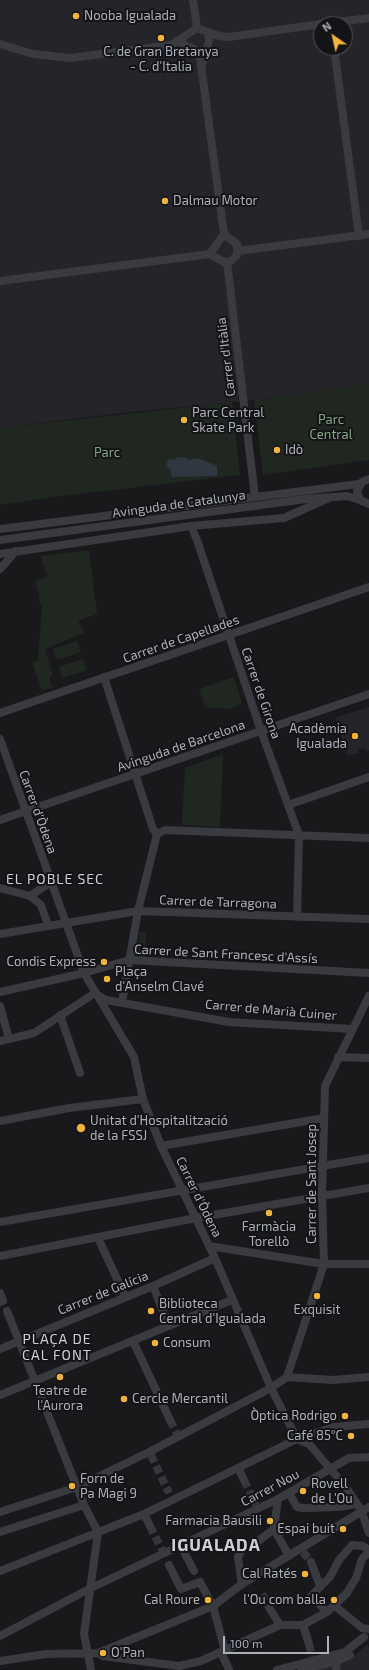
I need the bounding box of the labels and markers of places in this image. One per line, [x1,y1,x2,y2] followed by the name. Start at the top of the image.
[84,8,176,24] place label: Nooba Igualada
[71,11,81,21] marker: Nooba Igualada
[156,33,166,43] marker: C. de Gran Bretanya - C. d'Italia
[103,44,219,75] place label: C. de Gran Bretanya - C. d'Italia
[173,193,258,209] place label: Dalmau Motor
[160,196,170,206] marker: Dalmau Motor
[192,405,264,436] place label: Parc Central Skate Park
[179,415,189,425] marker: Parc Central Skate Park
[285,442,303,458] place label: Idò
[272,445,282,455] marker: Idò
[289,721,347,752] place label: Acadèmia Igualada
[350,731,360,741] marker: Acadèmia Igualada
[7,954,96,970] place label: Condis Express
[99,957,109,967] marker: Condis Express
[115,964,204,995] place label: Plaça d'Anselm Clavé
[102,974,112,984] marker: Plaça d'Anselm Clavé
[90,1113,228,1144] place label: Unitat d'Hospitalització de la FSSJ
[75,1122,87,1134] marker: Unitat d'Hospitalització de la FSSJ
[264,1208,274,1218] marker: Farmàcia Torellò
[242,1219,296,1250] place label: Farmàcia Torellò
[312,1291,322,1301] marker: Exquisit
[159,1296,266,1327] place label: Biblioteca Central d'Igualada
[294,1302,340,1318] place label: Exquisit
[146,1306,156,1316] marker: Biblioteca Central d'Igualada
[163,1335,211,1351] place label: Consum
[150,1338,160,1348] marker: Consum
[55,1372,65,1382] marker: Teatre de l'Aurora
[33,1383,87,1414] place label: Teatre de l'Aurora
[132,1391,228,1407] place label: Cercle Mercantil
[119,1394,129,1404] marker: Cercle Mercantil
[250,1408,337,1424] place label: Òptica Rodrigo
[340,1411,350,1421] marker: Òptica Rodrigo
[287,1428,343,1444] place label: Café 85°C
[346,1431,356,1441] marker: Café 85°C
[80,1471,137,1502] place label: Forn de Pa Magi 9
[311,1476,353,1507] place label: Rovell de L'Ou
[67,1481,77,1491] marker: Forn de Pa Magi 9
[298,1486,308,1496] marker: Rovell de L'Ou
[165,1513,262,1529] place label: Farmacia Bausili
[265,1516,275,1526] marker: Farmacia Bausili
[277,1521,335,1537] place label: Espai buit
[338,1524,348,1534] marker: Espai buit
[242,1566,297,1582] place label: Cal Ratés
[300,1569,310,1579] marker: Cal Ratés
[144,1592,200,1608] place label: Cal Roure
[243,1592,326,1608] place label: l'Ou com balla
[203,1595,213,1605] marker: Cal Roure
[329,1595,339,1605] marker: l'Ou com balla
[111,1645,145,1661] place label: O'Pan
[98,1648,108,1658] marker: O'Pan

